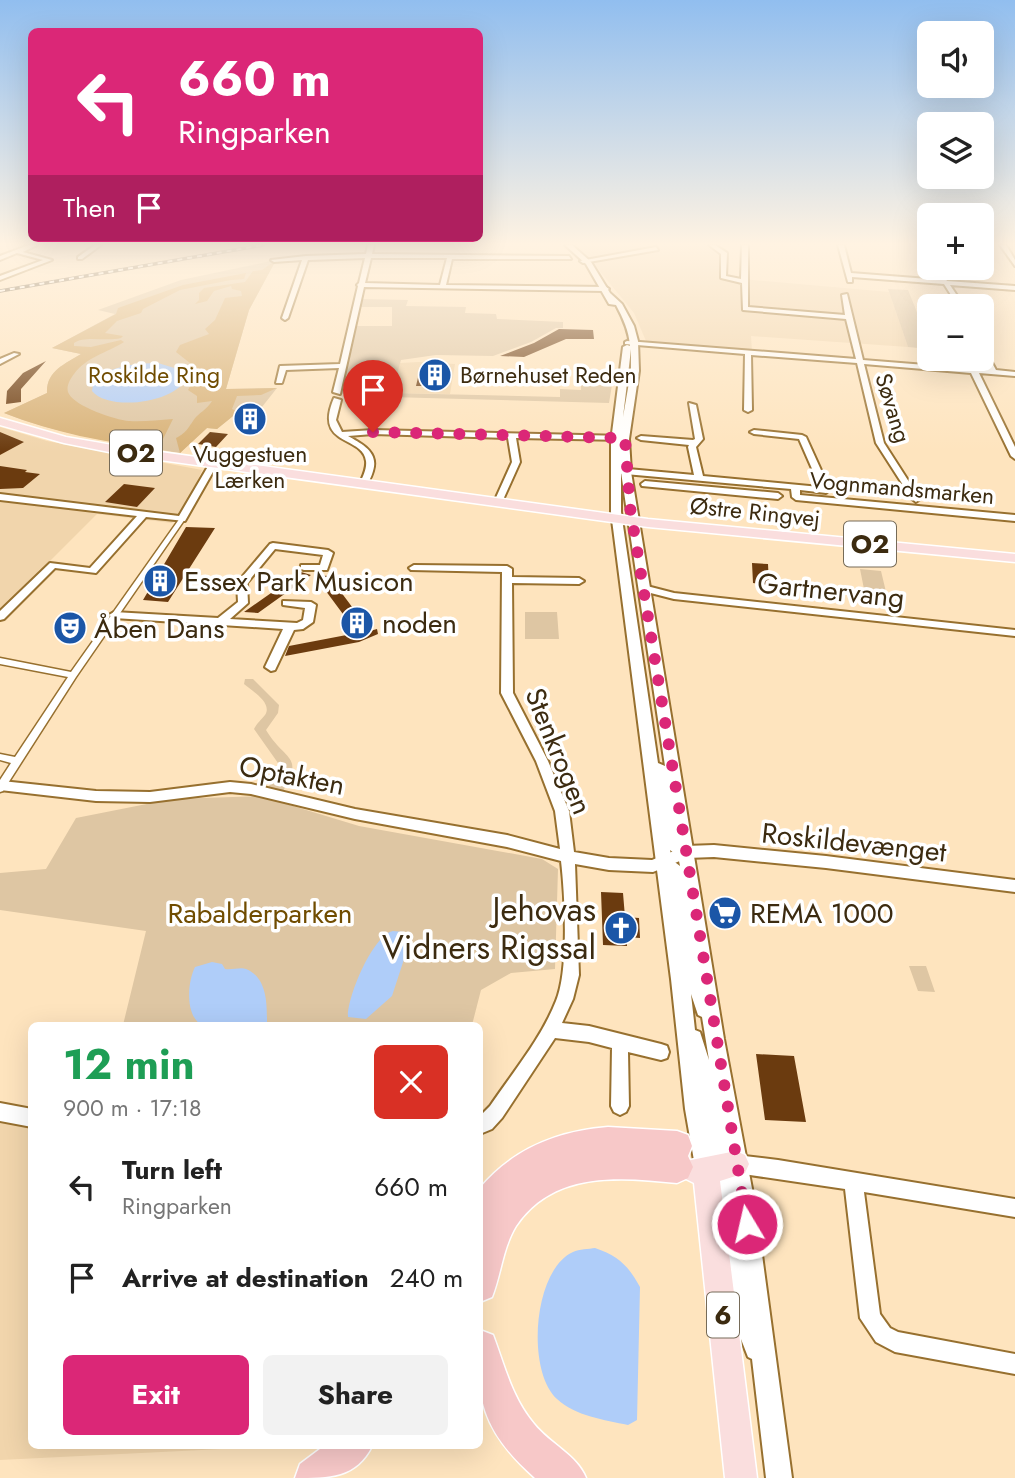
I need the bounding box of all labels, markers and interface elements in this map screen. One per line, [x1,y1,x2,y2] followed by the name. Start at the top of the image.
[917,21,994,371] map controls
[917,21,994,98] button: sound
[178,44,331,114] text: 660 m
[63,56,154,147] icon: left
[178,109,331,155] text: Ringparken
[917,112,994,189] button: layers
[63,189,116,227] text: Then
[130,189,168,227] icon: arrive
[917,203,994,280] button: +
[917,294,994,371] button: −
[416,356,454,394] building icon: Børnehuset Reden
[88,358,220,392] park label: Roskilde Ring
[460,358,637,392] place label: Børnehuset Reden
[343,360,403,432] pin
[866,369,920,447] street label: Søvang
[354,371,392,409] icon: arrive
[231,400,269,438] building icon: Vuggestuen Lærken
[110,430,162,475] road number: O2
[193,437,307,497] place label: Vuggestuen Lærken
[808,463,996,513] street label: Vognmandsmarken
[688,488,822,536] street label: Østre Ringvej
[844,522,896,566] road number: O2
[184,561,414,602] place label: Essex Park Musicon
[141,562,179,600] building icon: Essex Park Musicon
[755,562,906,619] street label: Gartnervang
[382,603,457,644] place label: noden
[338,604,376,642] building icon: noden
[94,608,224,649] place label: Åben Dans
[51,609,89,647] theatre icon: Åben Dans
[515,682,602,821] street label: Stenkrogen
[236,745,348,806] street label: Optakten
[760,812,949,873] street label: Roskildevænget
[382,886,596,971] place label: Jehovas Vidners Rigssal
[167,893,353,934] park label: Rabalderparken
[750,893,894,934] place label: REMA 1000
[706,894,744,932] supermarket icon: REMA 1000
[602,909,640,947] church icon: Jehovas Vidners Rigssal
[63,1034,195,1095] text: 12 min
[374,1045,448,1119] button: close
[63,1091,202,1125] text: 900 m · 17:18
[122,1151,222,1189] text: Turn left
[63,1168,101,1206] icon: left
[374,1168,448,1206] text: 660 m
[710,1187,784,1261] position arrow
[122,1189,232,1223] text: Ringparken
[63,1259,101,1297] icon: arrive
[122,1259,369,1297] text: Arrive at destination
[390,1259,463,1297] text: 240 m
[707,1292,739,1338] road number: 6
[63,1355,249,1435] button: Exit
[263,1355,448,1435] button: Share

